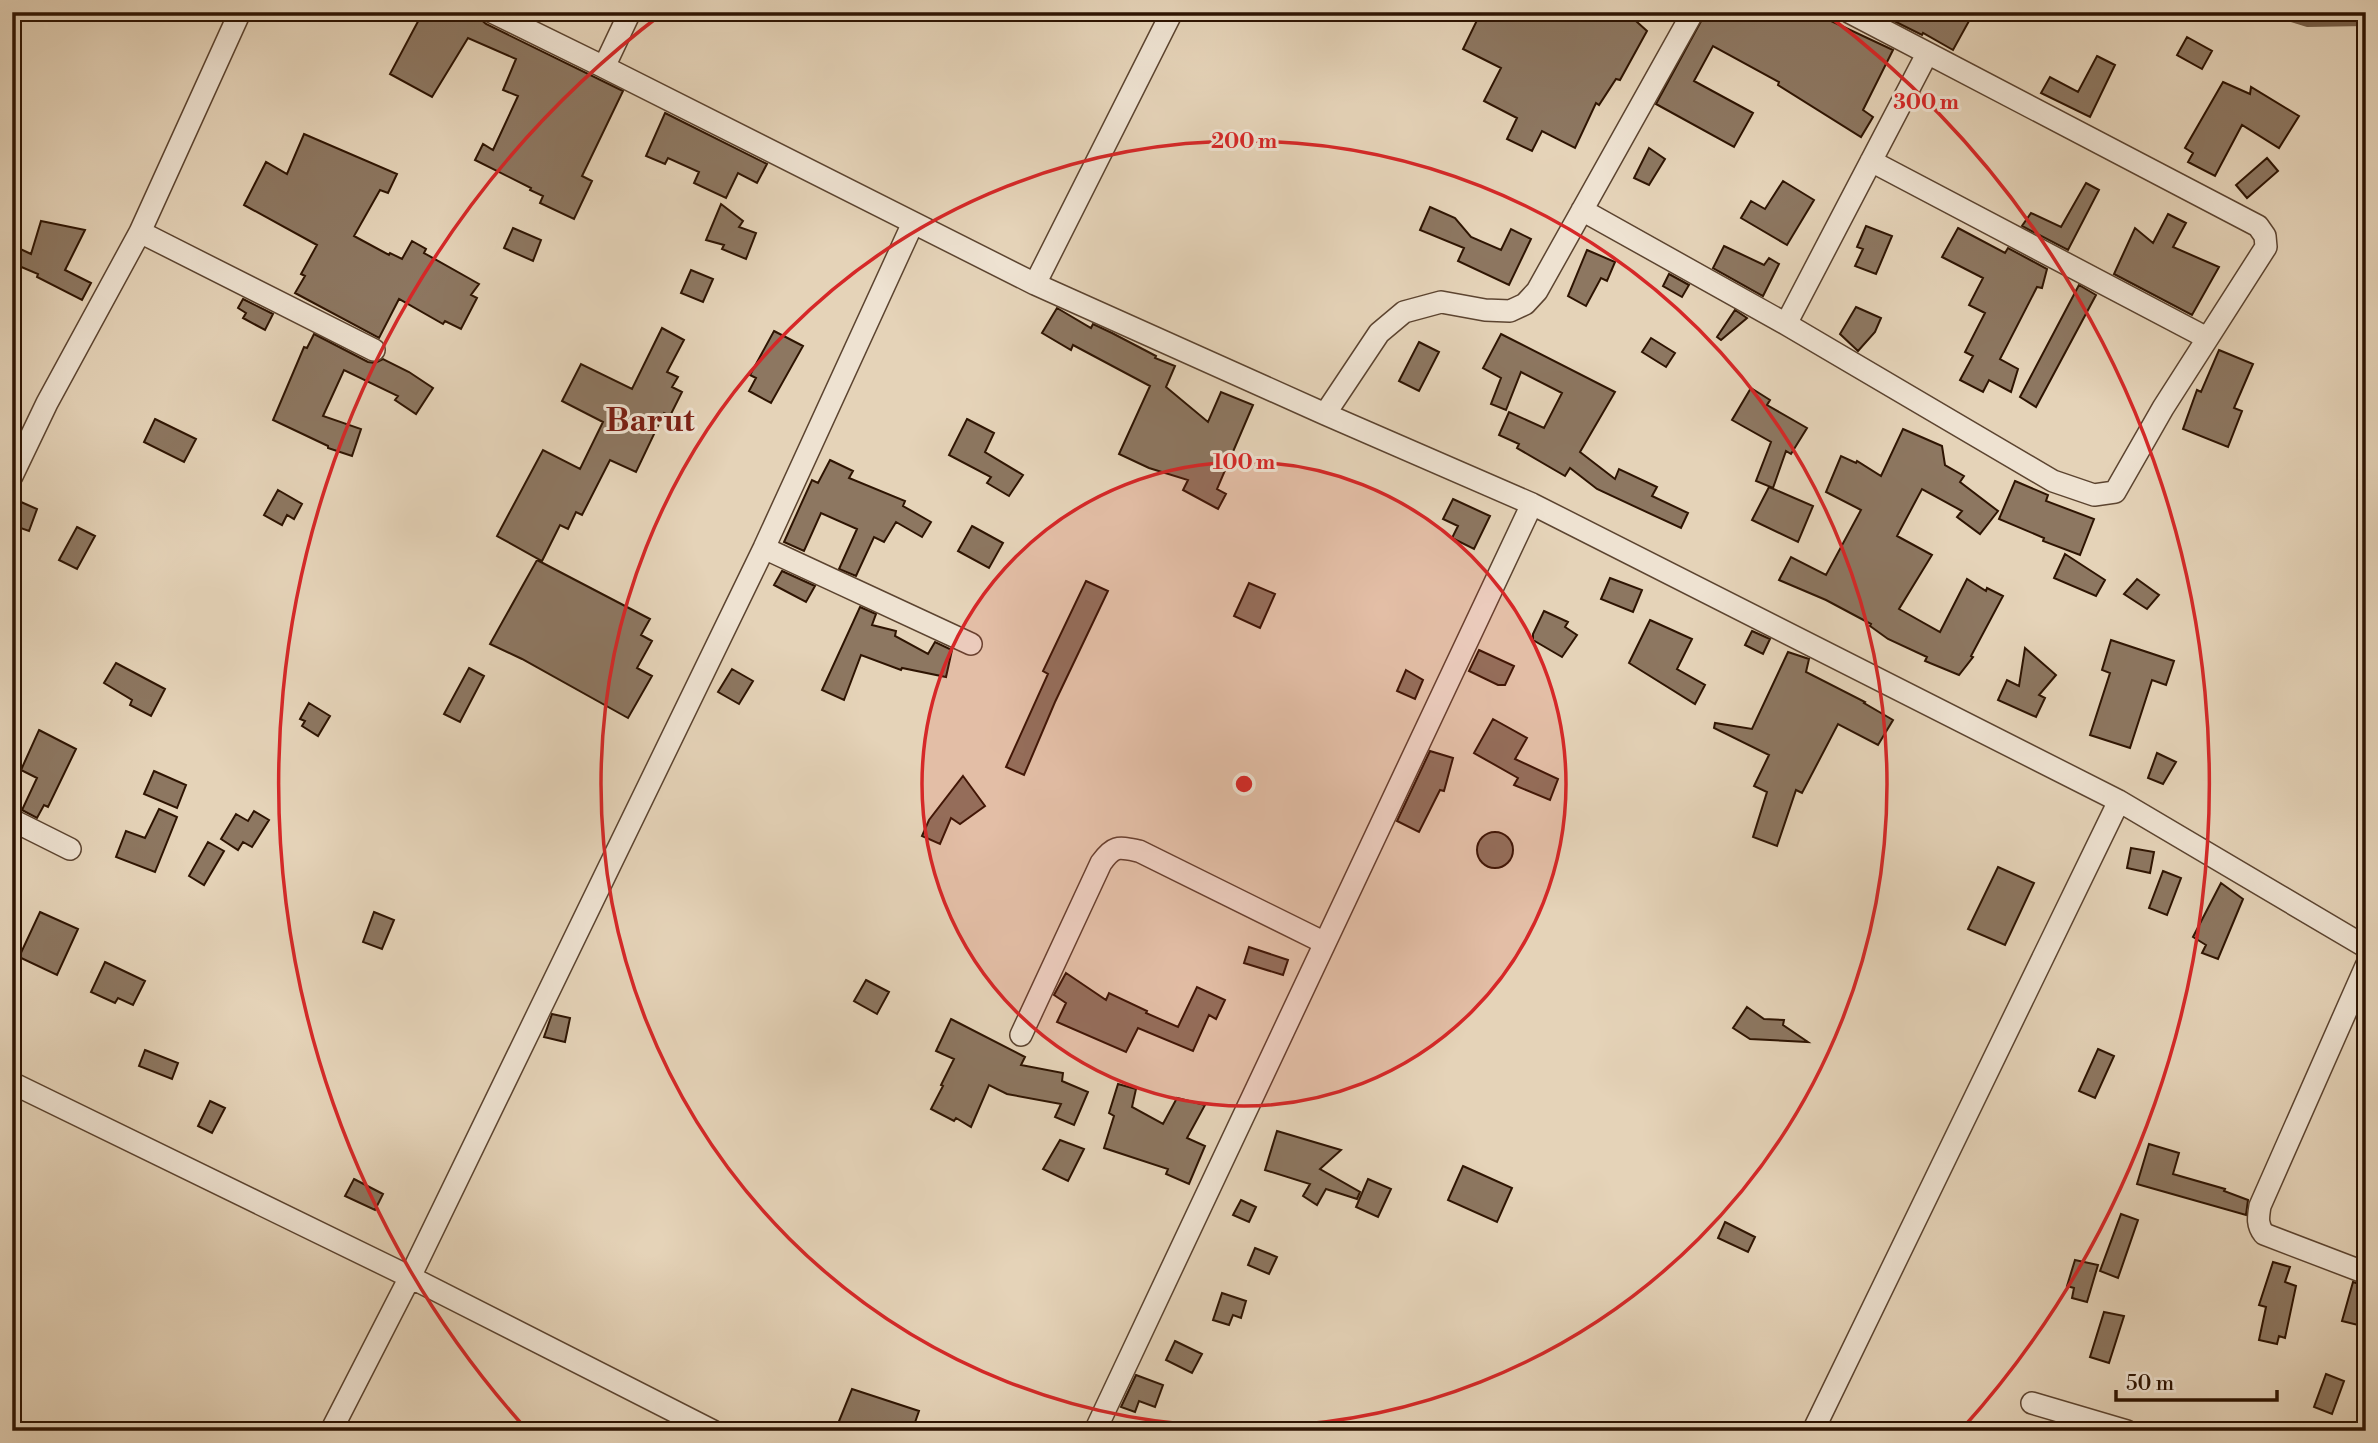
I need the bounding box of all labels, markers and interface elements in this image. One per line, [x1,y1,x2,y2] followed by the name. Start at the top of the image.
[1893,90,1959,116] text: 300 m
[1211,129,1277,155] text: 200 m
[605,401,695,441] district label: Barut
[1213,450,1275,476] text: 100 m
[1232,772,1256,796] centre of rings
[2116,1359,2276,1403] scale bar
[2126,1371,2174,1397] text: 50 m

